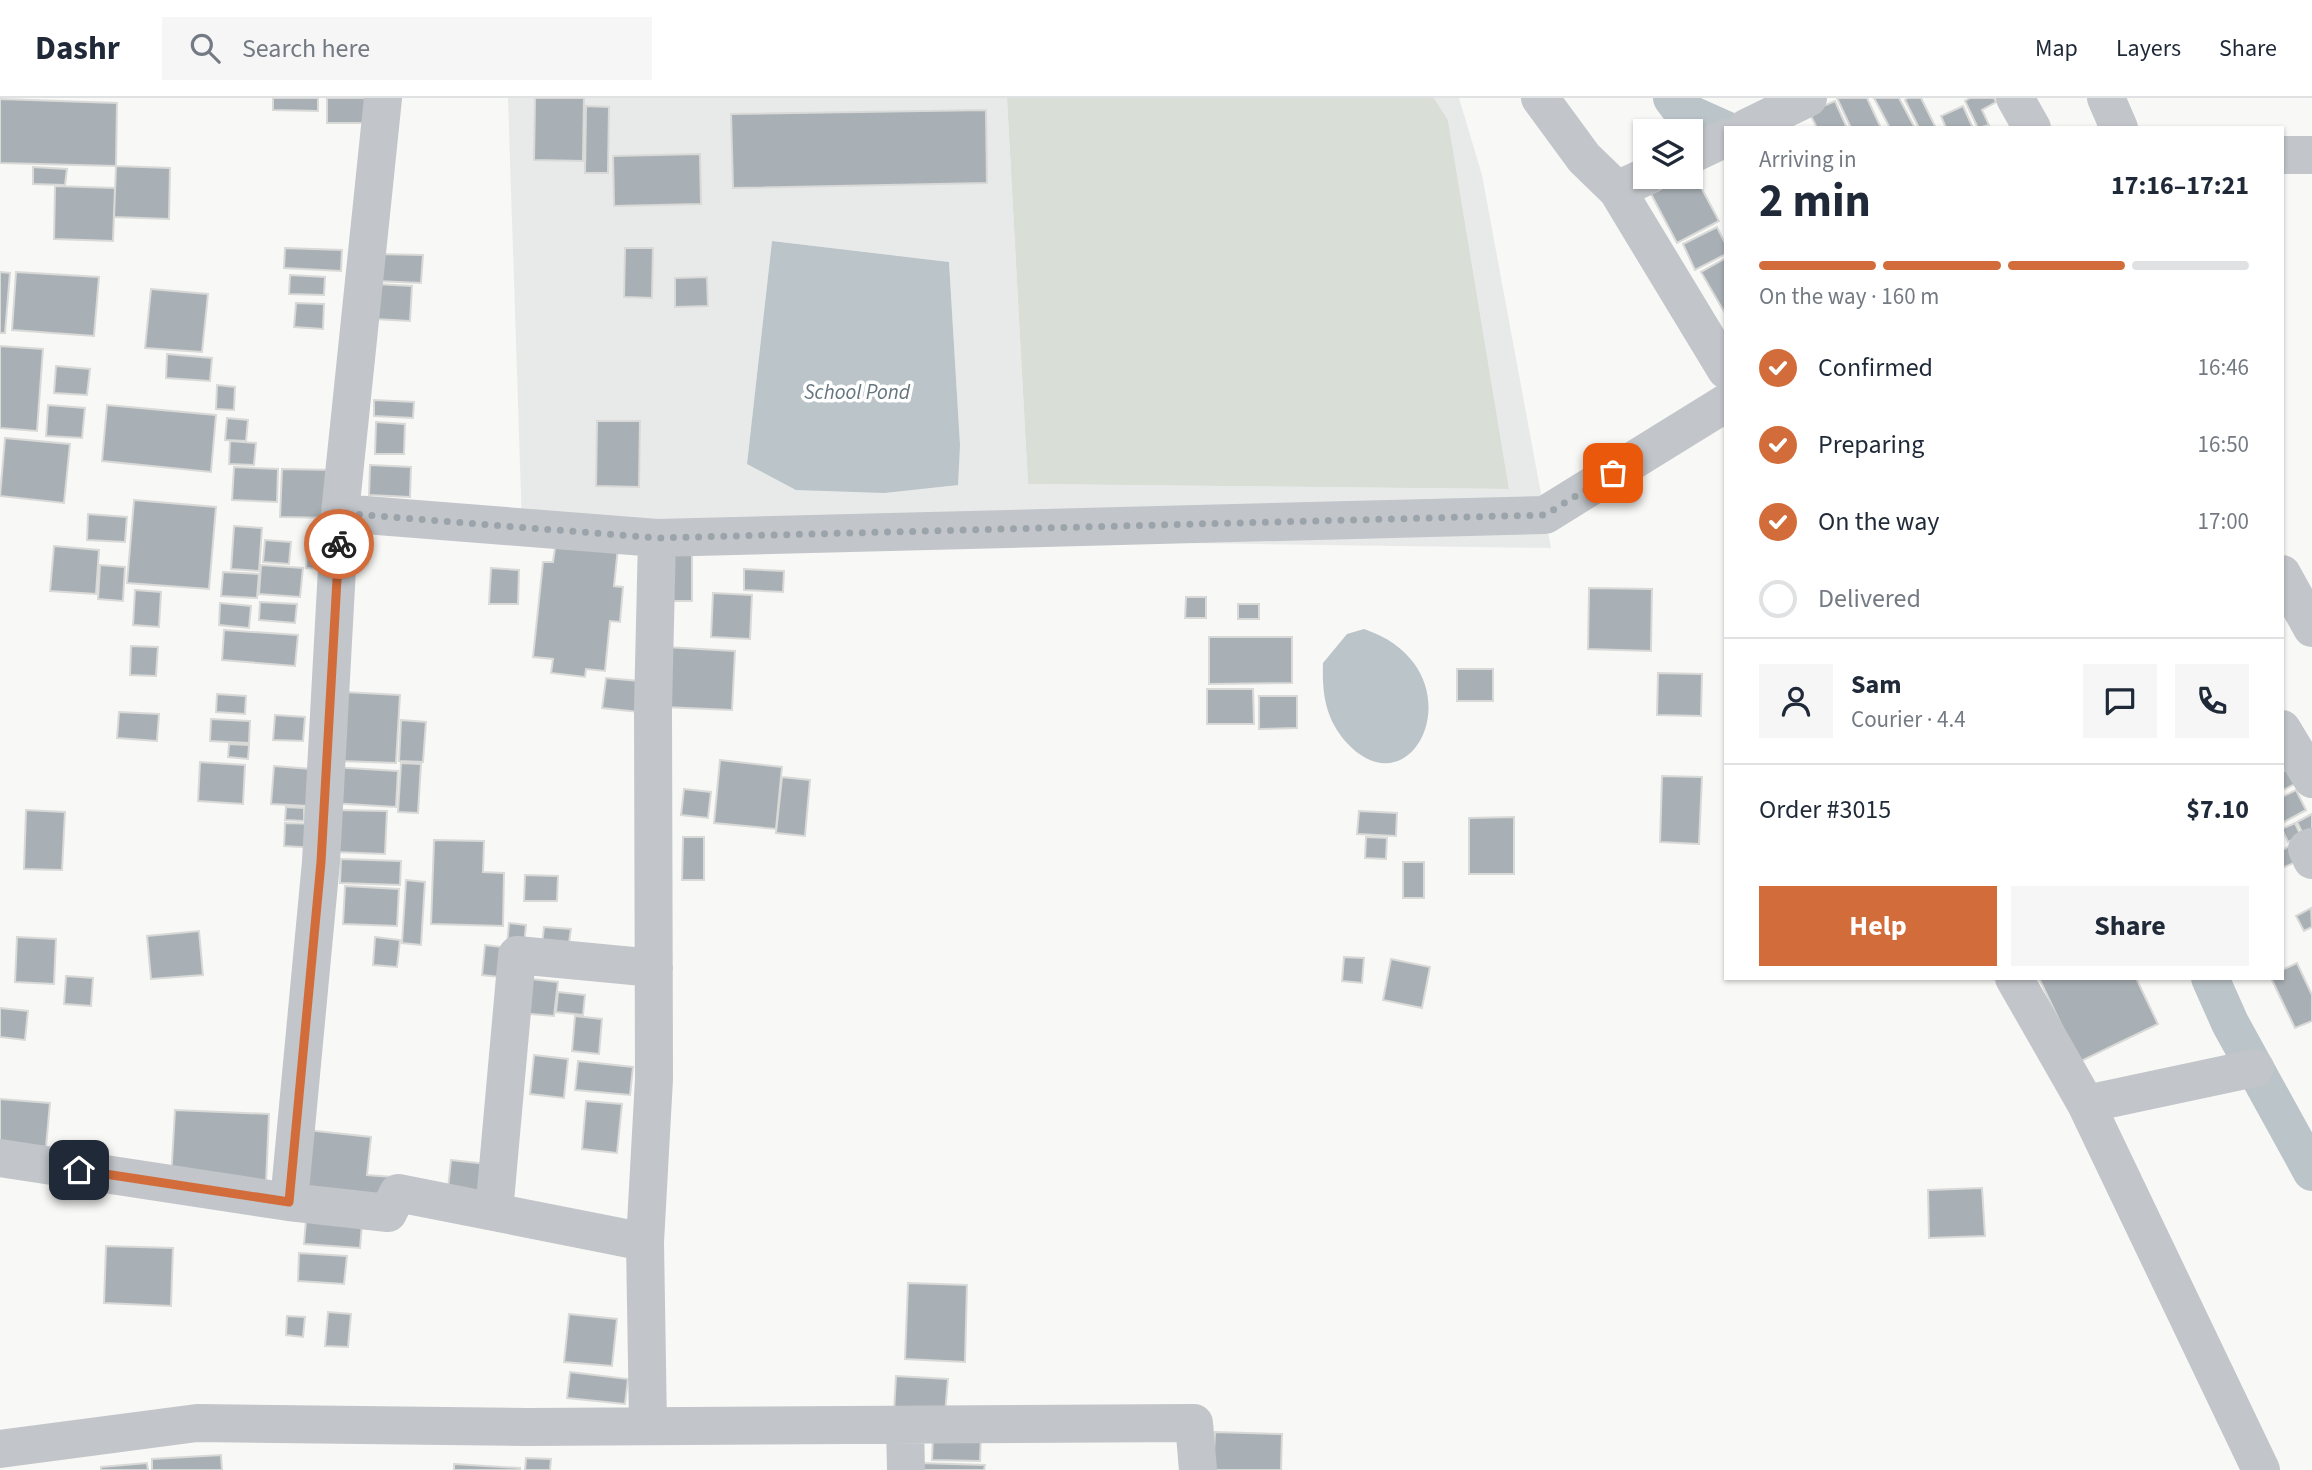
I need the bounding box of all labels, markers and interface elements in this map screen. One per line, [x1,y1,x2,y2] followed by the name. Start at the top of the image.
[162,17,652,80] search box
[35,25,120,72] text: Dashr
[186,29,224,67] icon: search
[242,30,370,67] text: Search here
[2035,31,2078,66] text: Map
[2116,31,2181,66] text: Layers
[2219,31,2277,66] text: Share
[1633,119,1703,189] map controls
[1633,119,1703,189] button: layers
[1759,143,1857,176] text: Arriving in
[2111,167,2249,204] text: 17:16–17:21
[1759,169,1871,234] text: 2 min
[1759,280,1939,313] text: On the way · 160 m
[1759,349,1797,387] icon: check
[1818,349,1933,386] text: Confirmed
[2198,351,2249,384] text: 16:46
[804,377,911,407] water label: School Pond
[1759,426,1797,464] icon: check
[1818,426,1924,463] text: Preparing
[2198,428,2249,461] text: 16:50
[1583,443,1643,503] pin
[1594,454,1632,492] icon: bag
[1759,503,1797,541] icon: check
[1818,503,1939,540] text: On the way
[2198,505,2249,538] text: 17:00
[304,509,374,579] courier
[320,525,358,563] icon: bike
[1818,580,1921,617] text: Delivered
[1759,664,1833,738] button: person
[2083,664,2157,738] button: chat
[2175,664,2249,738] button: phone
[1851,666,1901,703] text: Sam
[1851,703,1966,736] text: Courier · 4.4
[1759,791,1891,828] text: Order #3015
[2186,791,2249,828] text: $7.10
[1759,886,1997,966] button: Help
[2011,886,2249,966] button: Share
[49,1140,109,1200] pin
[60,1151,98,1189] icon: home

